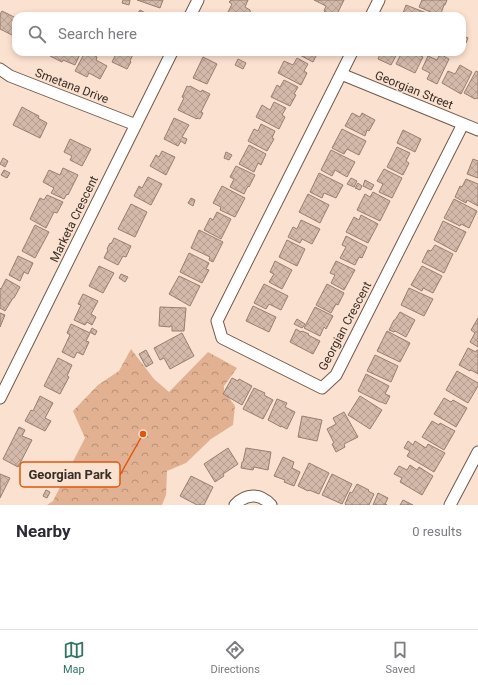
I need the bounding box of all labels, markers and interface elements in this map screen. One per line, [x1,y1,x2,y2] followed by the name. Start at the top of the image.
[12,12,466,56] search box
[26,23,48,45] icon: search
[58,25,137,43] text: Search here
[33,66,111,106] street label: Smetana Drive
[373,68,455,112] street label: Georgian Street
[47,173,101,264] street label: Marketa Crescent
[316,279,374,373] street label: Georgian Crescent
[20,462,120,487] callout: Georgian Park
[28,467,113,482] text: Georgian Park
[16,521,71,541] text: Nearby
[412,524,462,539] text: 0 results
[63,639,85,676] tab: Map
[210,639,260,676] tab: Directions
[385,639,415,676] tab: Saved

